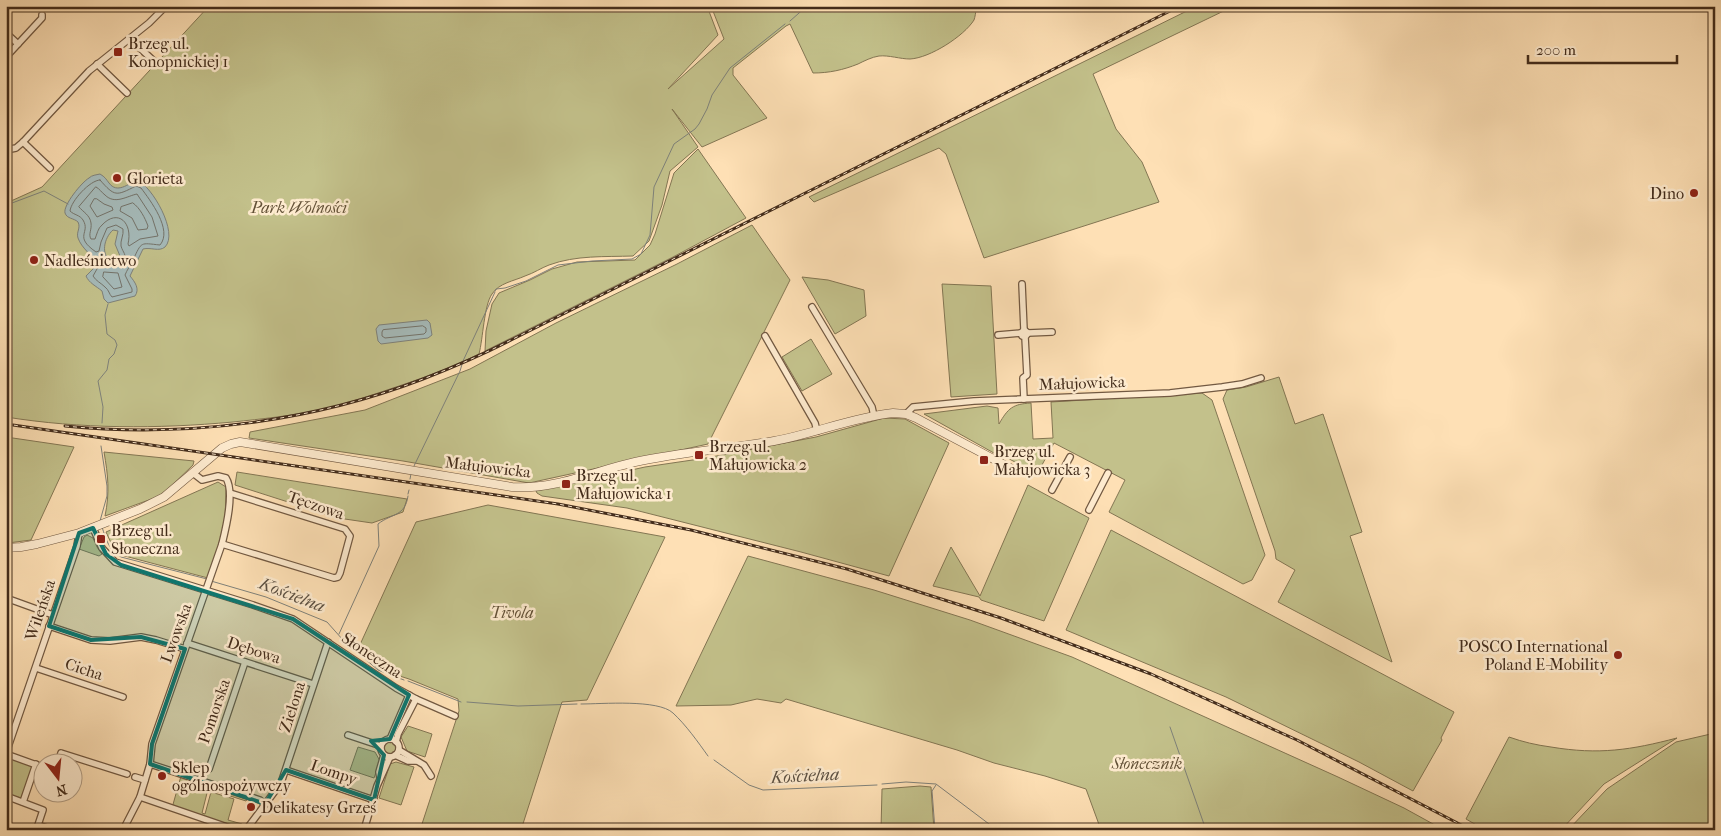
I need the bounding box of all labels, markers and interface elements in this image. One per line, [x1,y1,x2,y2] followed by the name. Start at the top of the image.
[1528,32,1677,64] scale bar
[128,34,228,71] place label: Brzeg ul. Konopnickiej 1
[1536,41,1576,59] text: 200 m
[112,46,124,58] marker: Brzeg ul. Konopnickiej 1
[127,169,184,188] place label: Glorieta
[111,172,123,184] marker: Glorieta
[1650,184,1684,203] place label: Dino
[1688,187,1700,199] marker: Dino
[250,198,348,217] park label: Park Wolności
[44,251,136,270] place label: Nadleśnictwo
[28,254,40,266] marker: Nadleśnictwo
[1038,372,1126,394] street label: Małujowicka
[709,437,807,474] place label: Brzeg ul. Małujowicka 2
[994,442,1090,479] place label: Brzeg ul. Małujowicka 3
[693,449,705,461] marker: Brzeg ul. Małujowicka 2
[444,452,533,482] street label: Małujowicka
[978,454,990,466] marker: Brzeg ul. Małujowicka 3
[576,466,672,503] place label: Brzeg ul. Małujowicka 1
[560,478,572,490] marker: Brzeg ul. Małujowicka 1
[285,487,347,524] street label: Tęczowa
[111,521,180,558] place label: Brzeg ul. Słoneczna
[95,533,107,545] marker: Brzeg ul. Słoneczna
[254,572,328,617] water label: Kościelna
[20,576,59,644] street label: Wileńska
[156,600,196,665] street label: Lwowska
[490,603,534,622] park label: Tivola
[338,628,406,682] street label: Słoneczna
[225,632,284,668] street label: Dębowa
[1459,637,1609,674] place label: POSCO International Poland E-Mobility
[1612,649,1624,661] marker: POSCO International Poland E-Mobility
[63,654,106,684] street label: Cicha
[194,676,234,746] street label: Pomorska
[275,679,309,735] street label: Zielona
[32,754,82,804] north arrow
[1111,754,1182,773] park label: Słonecznik
[308,755,360,789] street label: Lompy
[172,758,291,795] place label: Sklep ogólnospożywczy
[768,764,840,788] water label: Kościelna
[156,770,168,782] marker: Sklep ogólnospożywczy
[54,780,69,800] text: N
[261,798,376,817] place label: Delikatesy Grześ
[245,801,257,813] marker: Delikatesy Grześ

